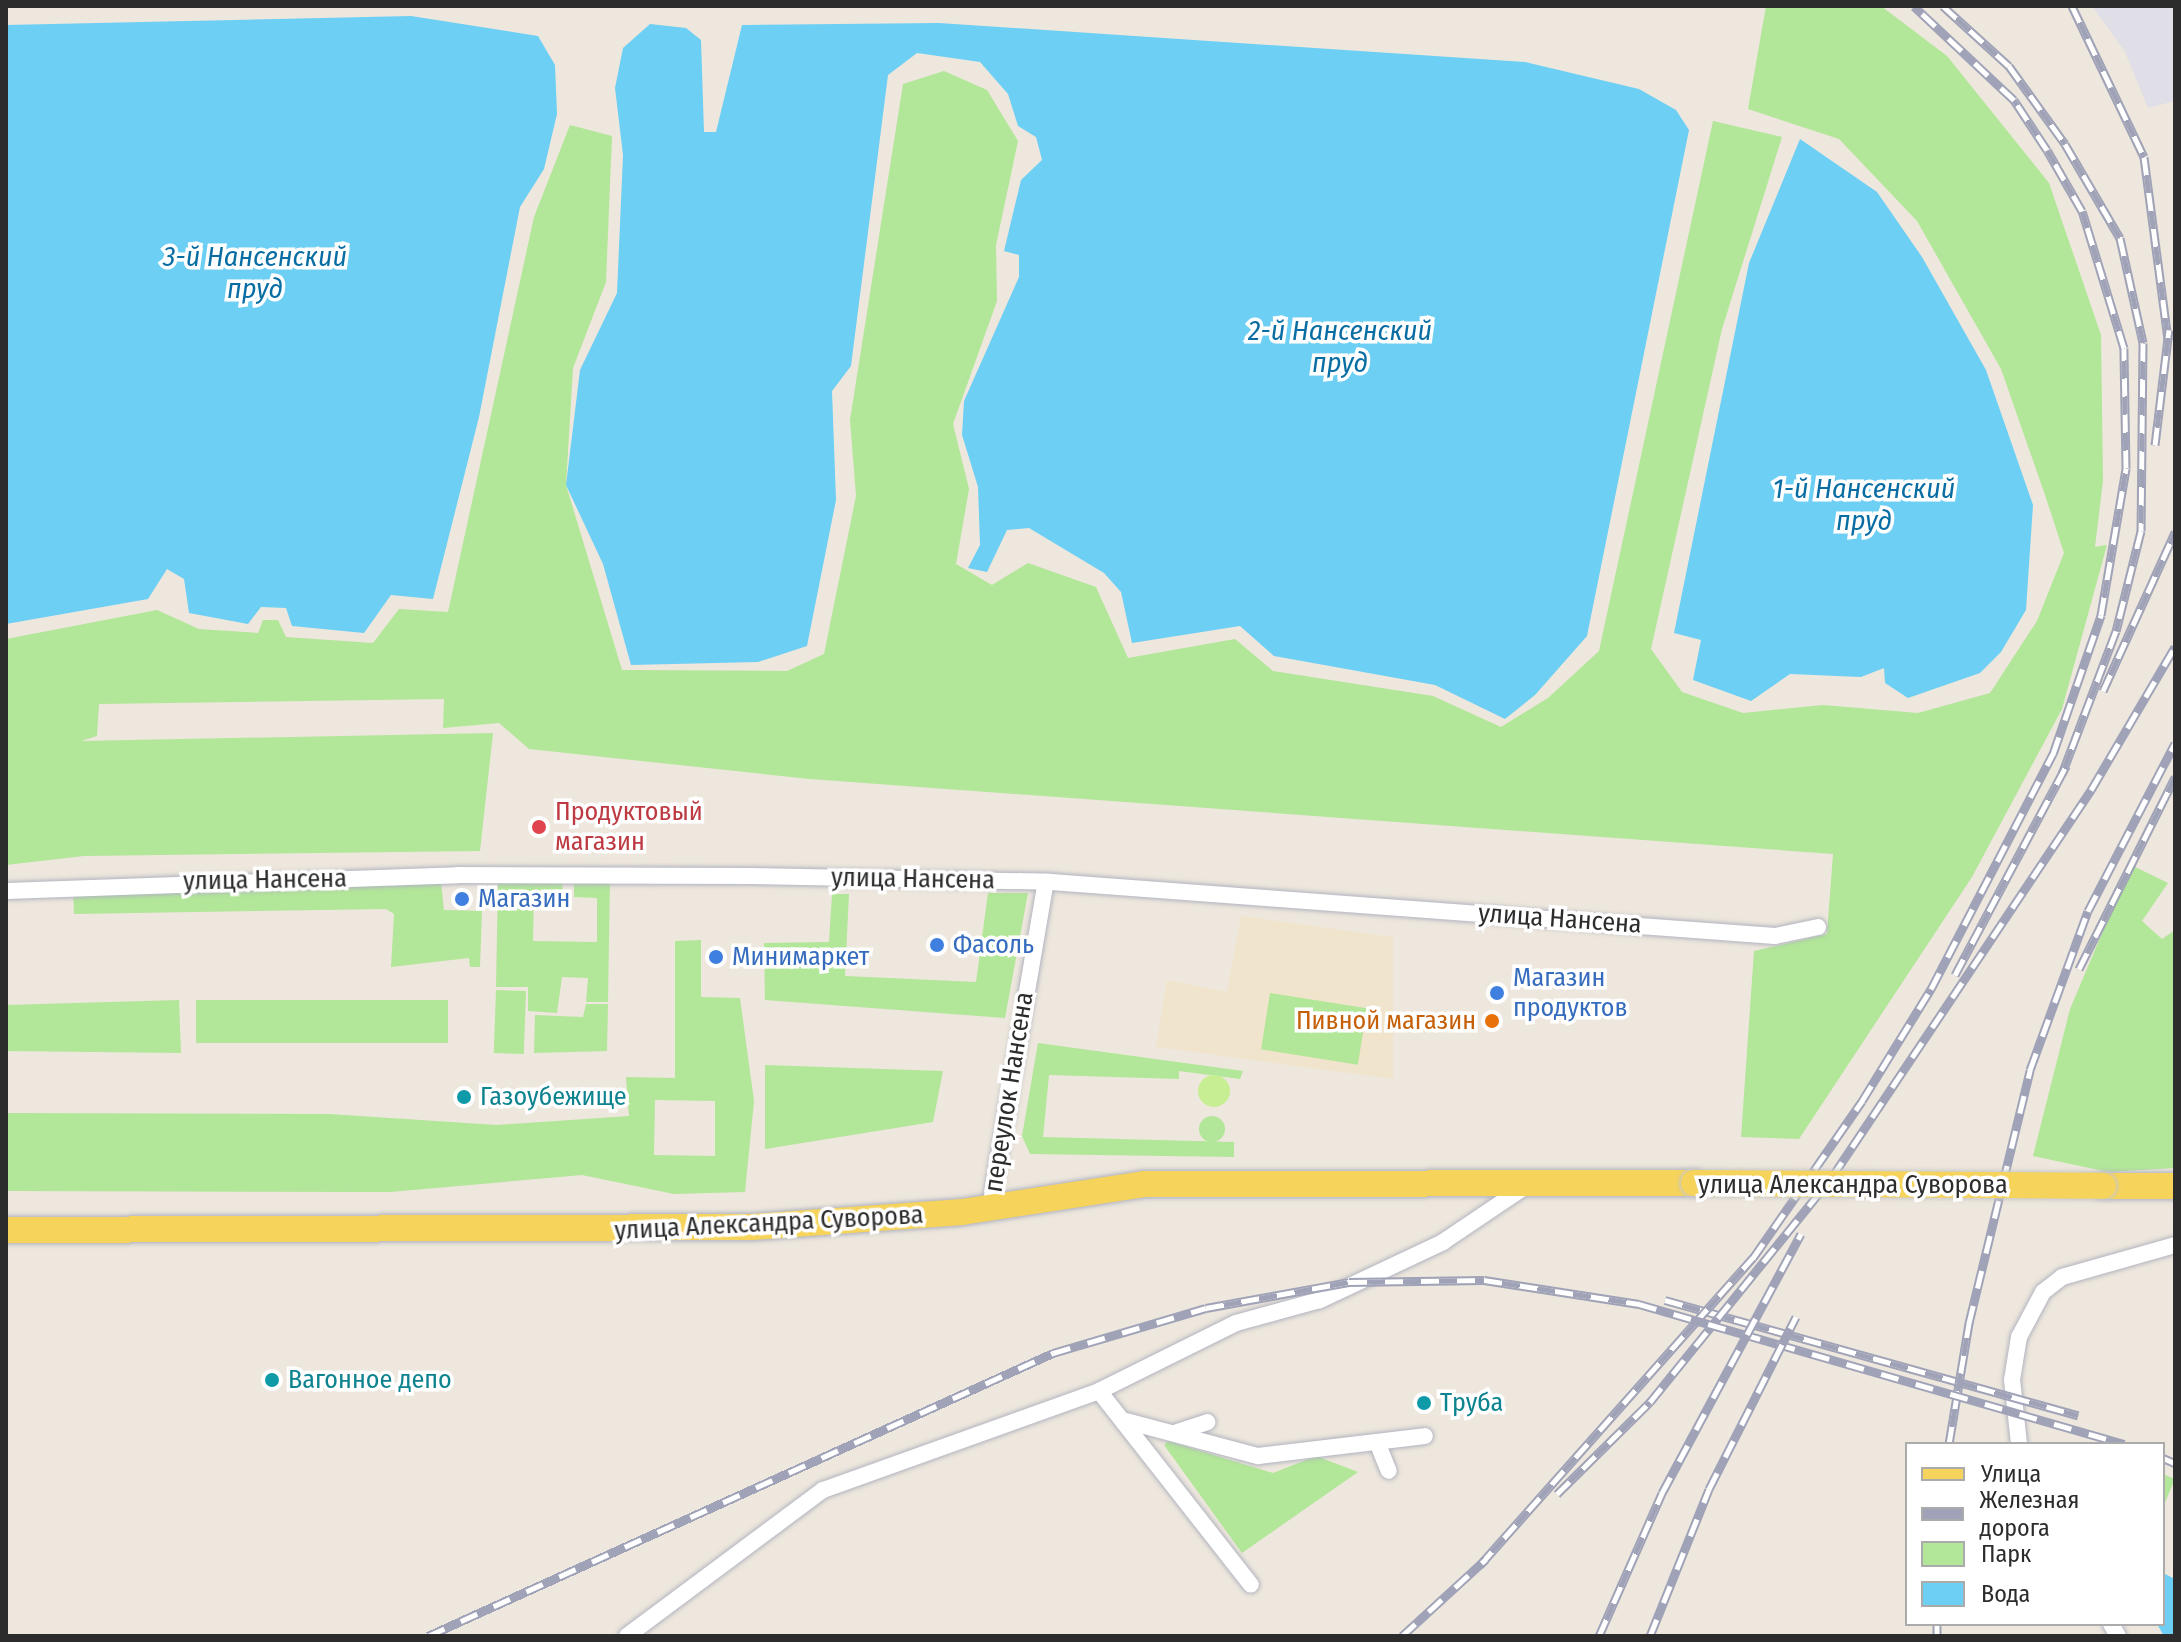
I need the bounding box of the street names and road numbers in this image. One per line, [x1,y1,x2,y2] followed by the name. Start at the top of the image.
[831,862,995,896] street label: улица Нансена
[183,863,347,897] street label: улица Нансена
[1477,898,1643,940] street label: улица Нансена
[978,990,1040,1194] street label: переулок Нансена
[1698,1169,2008,1201] street label: улица Александра Суворова
[614,1199,924,1247] street label: улица Александра Суворова

